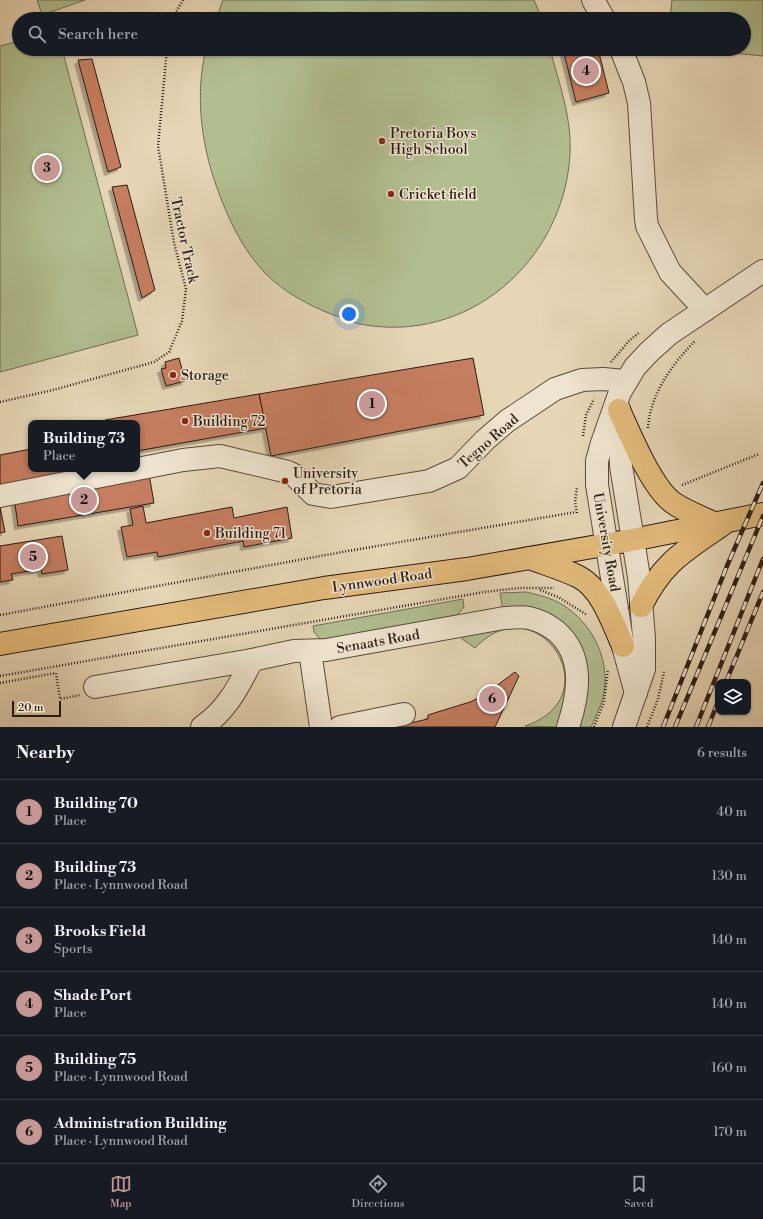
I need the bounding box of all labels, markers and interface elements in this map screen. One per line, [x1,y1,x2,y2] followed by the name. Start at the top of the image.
[12,12,751,56] search box
[26,23,48,45] icon: search
[58,25,138,44] text: Search here
[573,56,599,86] pin: 4
[390,125,477,159] place label: Pretoria Boys High School
[377,136,387,146] marker: Pretoria Boys High School
[34,153,60,183] pin: 3
[399,186,477,204] place label: Cricket field
[386,189,396,199] marker: Cricket field
[166,195,202,286] street label: Tractor Track
[339,304,359,324] your location
[181,367,229,385] place label: Storage
[168,370,178,380] marker: Storage
[359,389,385,419] pin: 1
[455,411,523,473] street label: Tegno Road
[192,413,266,431] place label: Building 72
[180,416,190,426] marker: Building 72
[28,420,140,472] popup
[43,429,125,448] text: Building 73
[43,448,75,464] text: Place
[293,465,363,499] place label: University of Pretoria
[280,476,290,486] marker: University of Pretoria
[71,485,97,515] pin: 2
[588,491,624,593] street label: University Road
[214,525,286,543] place label: Building 71
[202,528,212,538] marker: Building 71
[20,542,46,572] pin: 5
[331,565,433,597] street label: Lynnwood Road
[335,626,421,658] street label: Senaats Road
[715,679,751,715] map controls
[715,679,751,715] button: layers
[479,684,505,714] pin: 6
[12,699,61,718] scale bar
[18,701,43,715] text: 20 m
[16,742,75,764] text: Nearby
[697,745,747,761] text: 6 results
[54,794,138,813] text: Building 70
[26,804,32,820] text: 1
[717,804,747,820] text: 40 m
[54,813,86,829] text: Place
[54,858,136,877] text: Building 73
[25,868,33,884] text: 2
[712,868,747,884] text: 130 m
[54,877,188,893] text: Place · Lynnwood Road
[54,922,146,941] text: Brooks Field
[25,932,33,948] text: 3
[711,932,747,948] text: 140 m
[54,941,93,957] text: Sports
[54,986,132,1005] text: Shade Port
[25,996,33,1012] text: 4
[711,996,747,1012] text: 140 m
[54,1005,86,1021] text: Place
[54,1050,136,1069] text: Building 75
[25,1060,33,1076] text: 5
[711,1060,747,1076] text: 160 m
[54,1069,188,1085] text: Place · Lynnwood Road
[54,1114,227,1133] text: Administration Building
[25,1124,33,1140] text: 6
[713,1124,747,1140] text: 170 m
[54,1133,188,1149] text: Place · Lynnwood Road
[110,1173,132,1211] tab: Map
[352,1173,405,1211] tab: Directions
[624,1173,653,1211] tab: Saved

